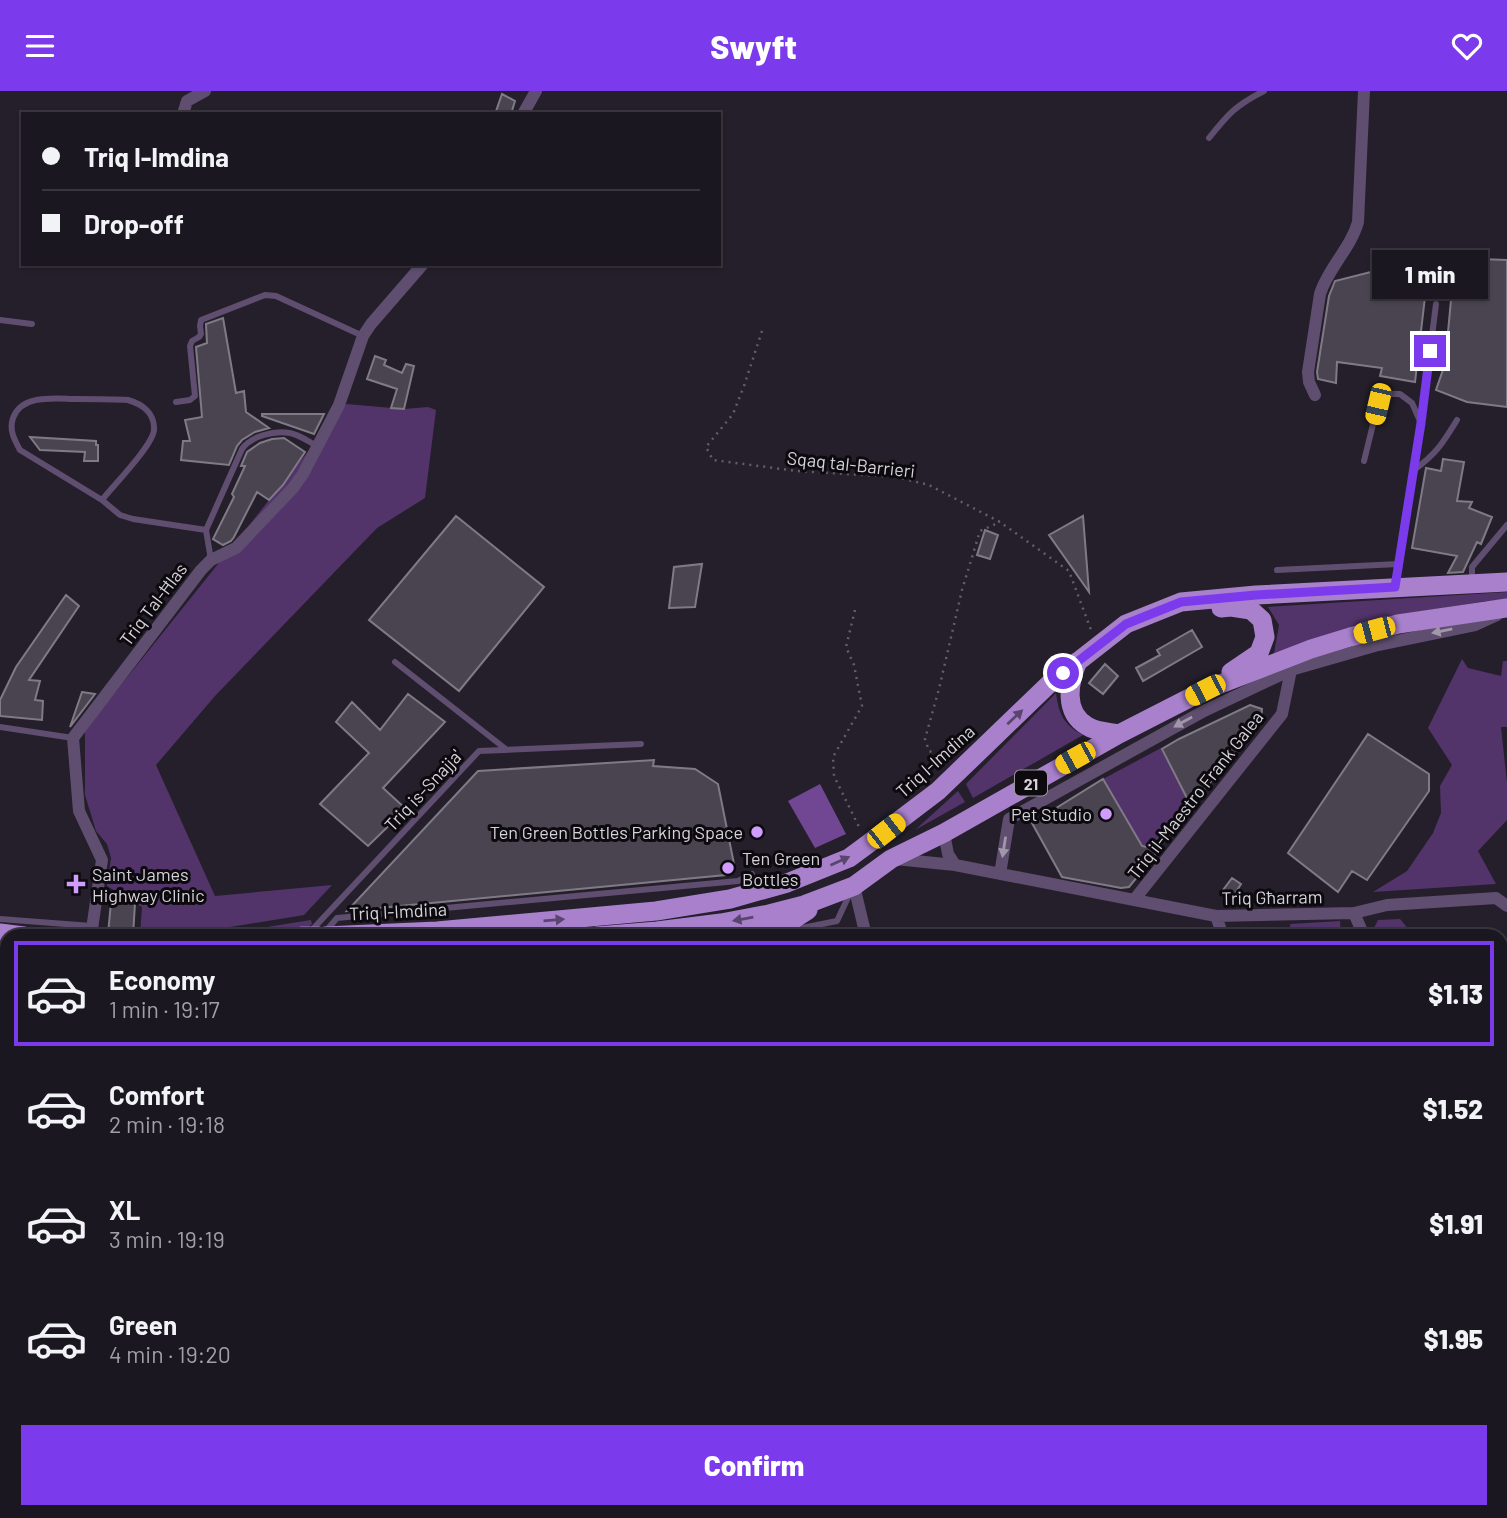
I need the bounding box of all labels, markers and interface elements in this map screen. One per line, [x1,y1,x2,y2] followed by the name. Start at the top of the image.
[21,27,59,65] icon: menu
[710,27,797,65] text: Swyft
[1448,27,1486,65] icon: heart
[84,141,229,172] text: Triq l-Imdina
[84,208,184,239] text: Drop-off
[1372,250,1488,299] callout: 1 min
[1405,260,1455,288] text: 1 min
[1414,335,1446,367] route end
[1364,381,1393,427] car
[786,446,916,482] street label: Sqaq tal-Barrieri
[115,558,191,650] street label: Triq Tal-Ħlas
[1351,614,1398,646] car
[1431,626,1453,637] one-way arrow
[1047,657,1079,689] route start
[1182,671,1229,709] car
[1123,707,1267,883] street label: Triq il-Maestro Frank Galea
[1006,709,1023,725] one-way arrow
[1173,717,1193,728] one-way arrow
[891,720,979,802] street label: Triq l-Imdina
[1052,739,1099,777] car
[380,745,466,835] street label: Triq is-Snajja'
[1015,771,1047,796] road number: 21
[1011,803,1092,825] place label: Pet Studio
[1098,806,1114,822] marker: Pet Studio
[863,810,910,852] car
[490,821,743,843] place label: Ten Green Bottles Parking Space
[749,824,765,840] marker: Ten Green Bottles Parking Space
[998,836,1009,858] one-way arrow
[742,847,820,890] place label: Ten Green Bottles
[830,855,851,866] one-way arrow
[720,860,736,876] marker: Ten Green Bottles
[92,863,205,906] place label: Saint James Highway Clinic
[66,874,86,894] marker: Saint James Highway Clinic
[1221,885,1323,909] street label: Triq Għarram
[349,897,447,925] street label: Triq l-Imdina
[732,914,754,925] one-way arrow
[543,915,565,926] one-way arrow
[25,962,88,1025] icon: car
[109,964,215,995] text: Economy
[1428,978,1483,1009] text: $1.13
[109,995,220,1023] text: 1 min · 19:17
[25,1077,88,1140] icon: car
[109,1079,205,1110] text: Comfort
[1423,1093,1483,1124] text: $1.52
[109,1110,225,1138] text: 2 min · 19:18
[25,1192,88,1255] icon: car
[109,1194,140,1225] text: XL
[1429,1208,1483,1239] text: $1.91
[109,1225,225,1253] text: 3 min · 19:19
[25,1307,88,1370] icon: car
[109,1309,177,1340] text: Green
[1424,1323,1483,1354] text: $1.95
[109,1340,231,1368] text: 4 min · 19:20
[21,1425,1487,1505] button: Confirm

